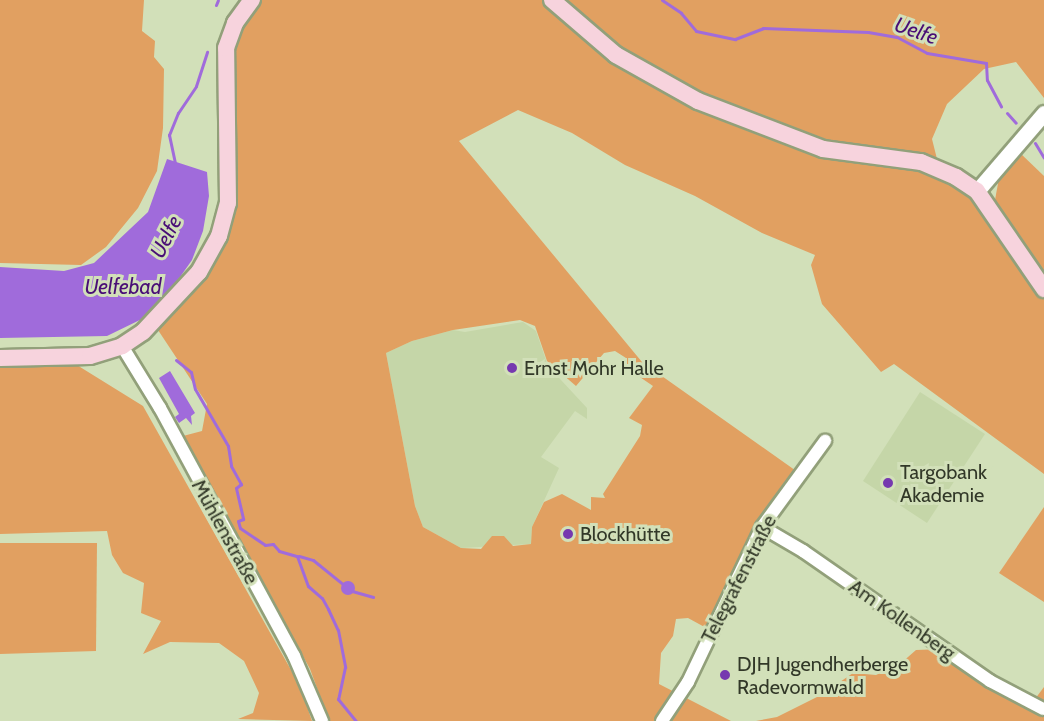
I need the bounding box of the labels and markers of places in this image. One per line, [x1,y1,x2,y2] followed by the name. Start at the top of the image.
[524,356,664,380] place label: Ernst Mohr Halle
[505,361,519,375] marker: Ernst Mohr Halle
[900,460,987,507] place label: Targobank Akademie
[881,476,895,490] marker: Targobank Akademie
[580,522,670,546] place label: Blockhütte
[561,527,575,541] marker: Blockhütte
[737,652,908,699] place label: DJH Jugendherberge Radevormwald
[718,668,732,682] marker: DJH Jugendherberge Radevormwald

